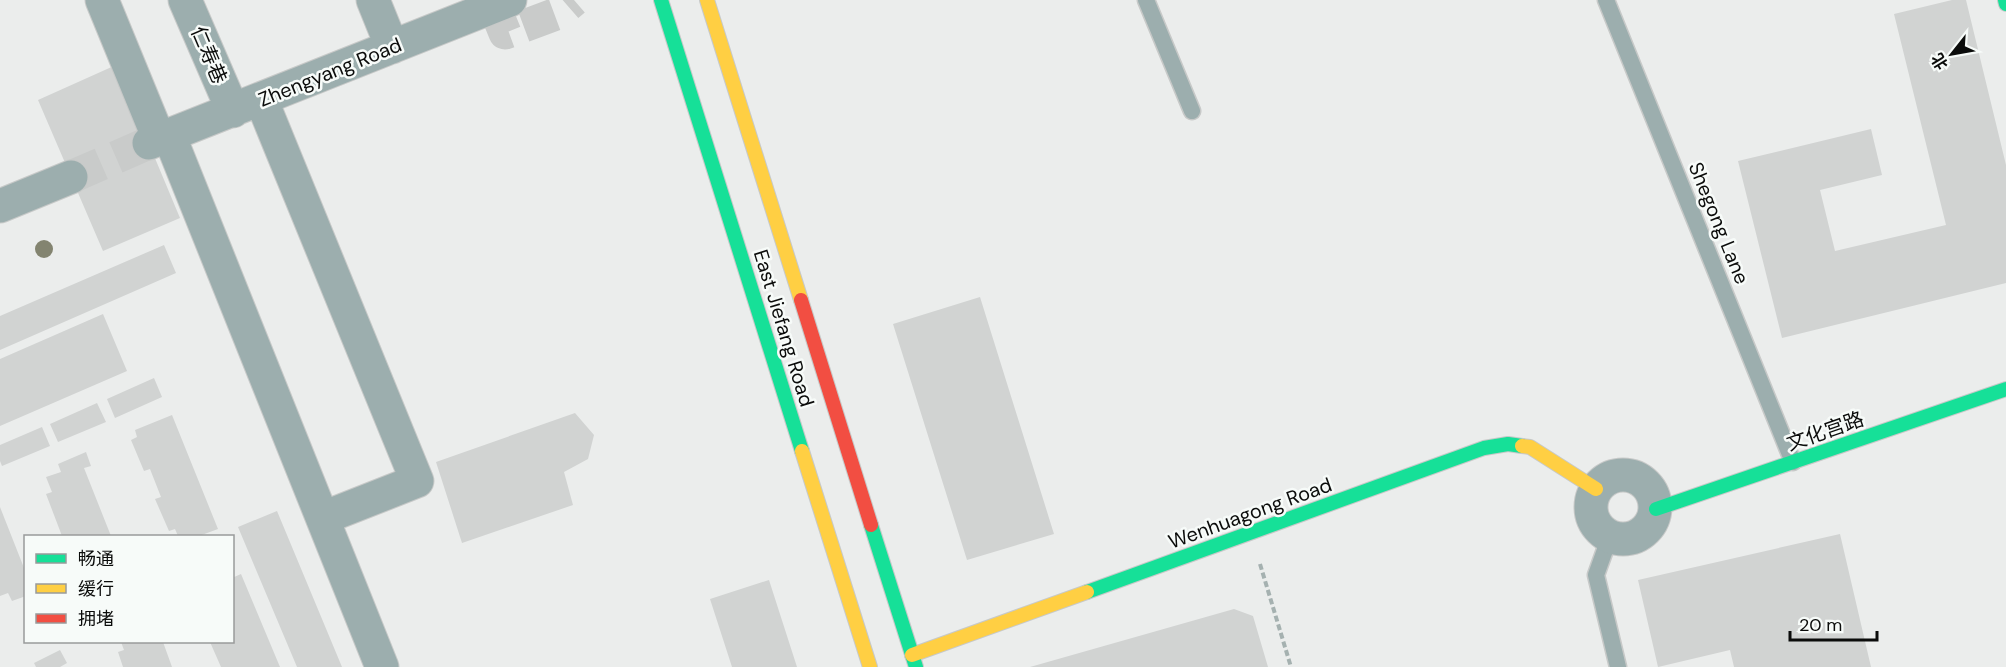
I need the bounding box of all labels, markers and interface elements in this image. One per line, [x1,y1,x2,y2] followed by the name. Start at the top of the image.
[185,22,233,88] street label: 仁寿巷
[1922,24,1982,84] north arrow
[255,31,405,113] street label: Zhengyang Road
[1926,49,1953,74] text: 北
[1683,158,1755,288] street label: Shegong Lane
[748,246,820,410] street label: East Jiefang Road
[1783,406,1867,456] street label: 文化宫路
[1165,471,1335,555] street label: Wenhuagong Road
[24,535,234,643] legend
[78,547,114,571] text: 畅通
[78,577,114,601] text: 缓行
[1790,604,1877,642] scale bar
[78,607,114,631] text: 拥堵
[1799,613,1842,637] text: 20 m

